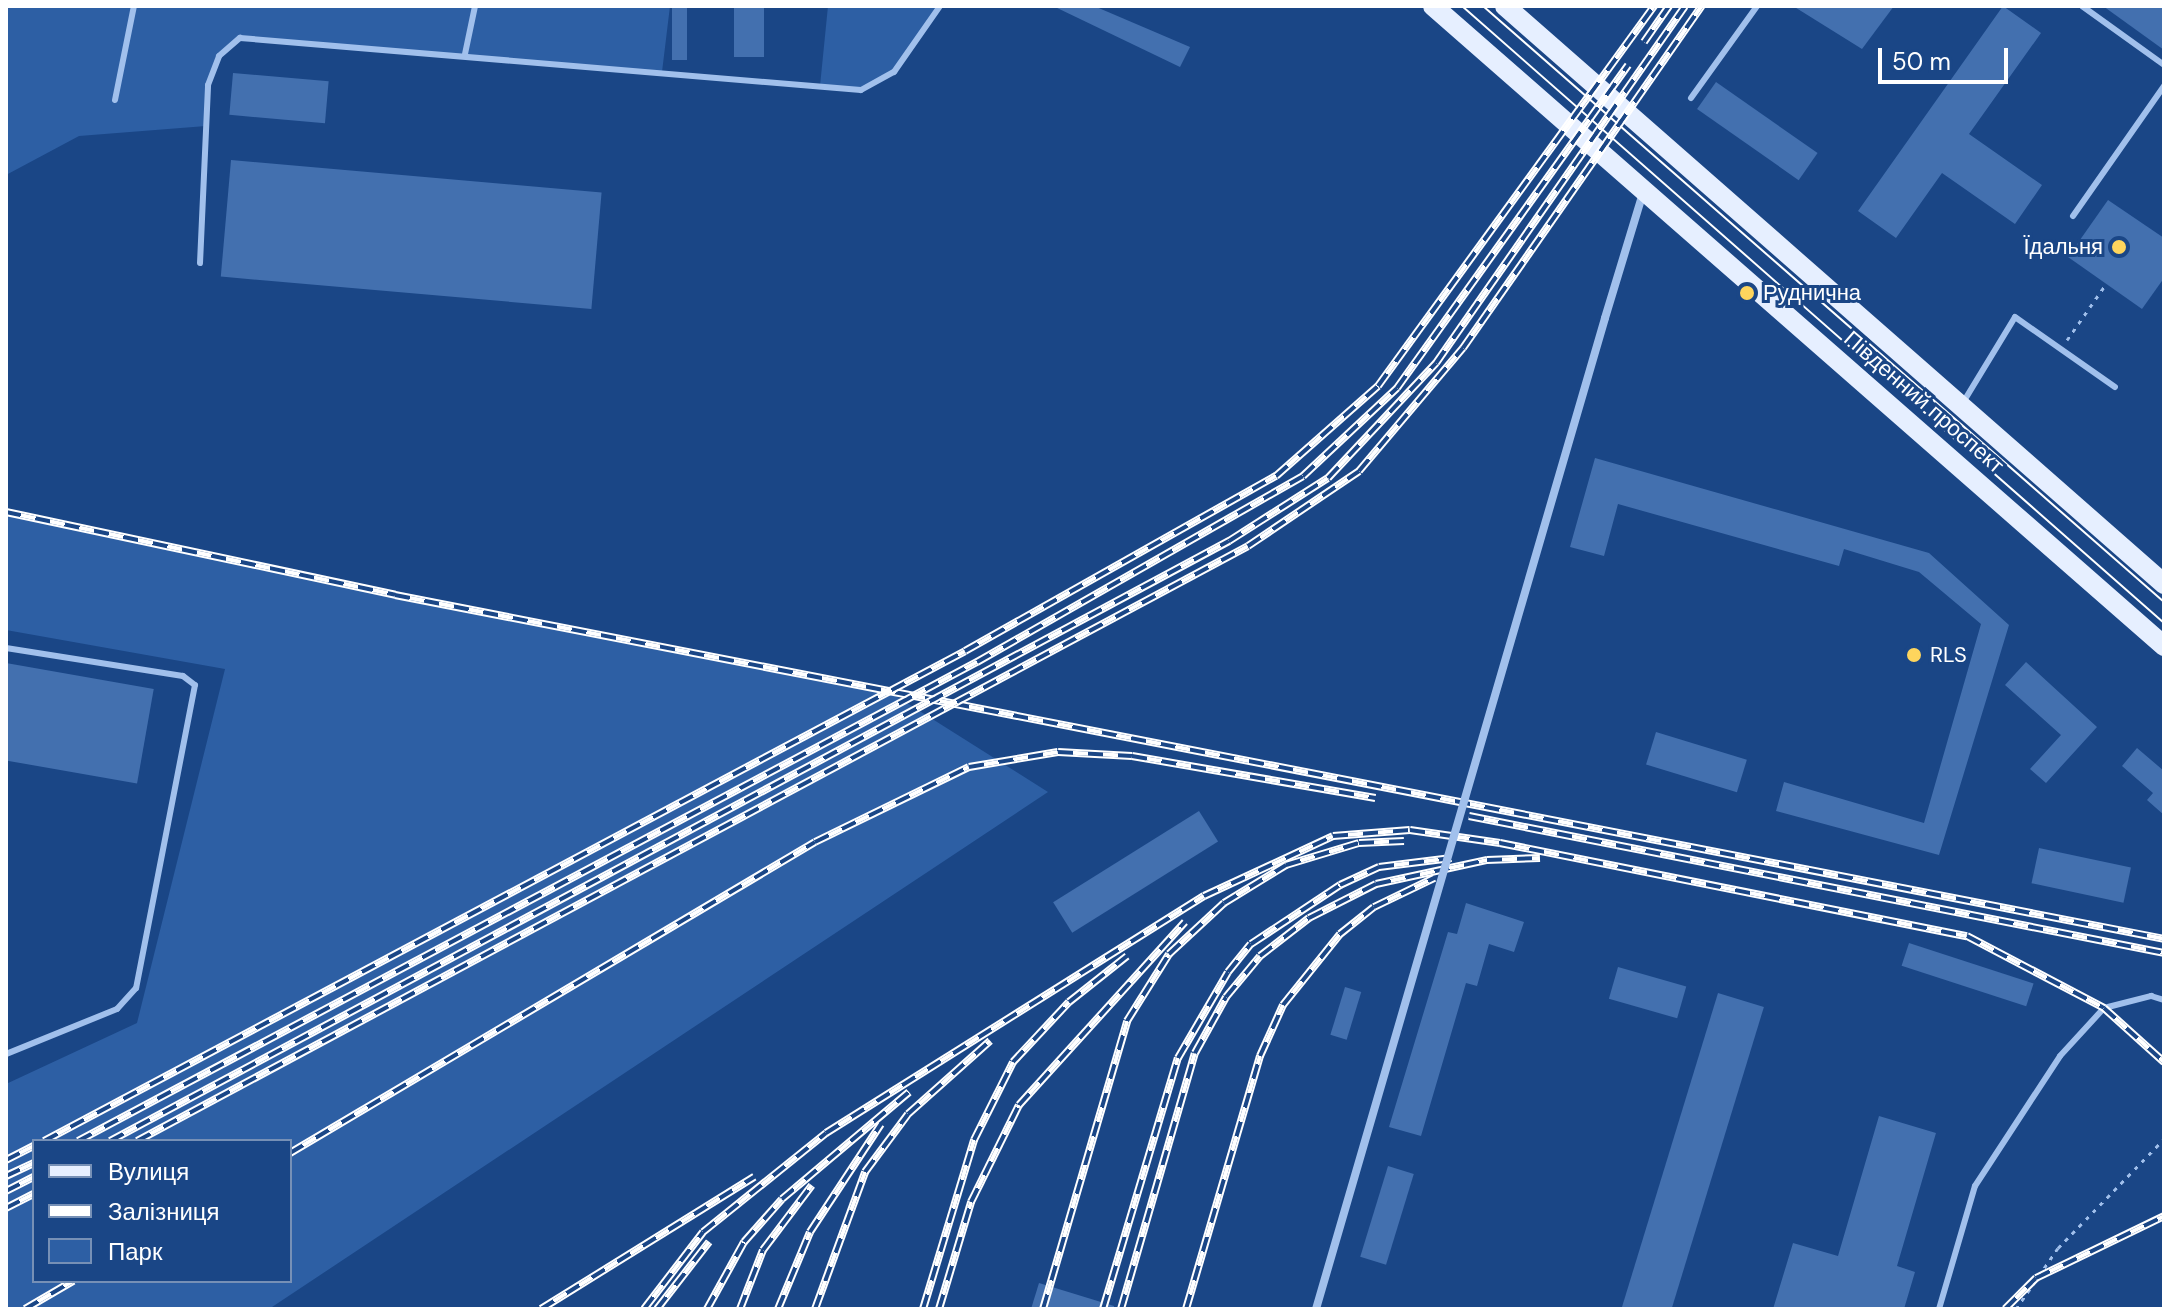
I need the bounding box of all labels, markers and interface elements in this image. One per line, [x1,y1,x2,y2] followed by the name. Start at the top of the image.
[1882,32,2012,82] scale bar
[1892,46,1951,77] text: 50 m
[2023,234,2103,260] place label: Їдальня
[2110,238,2128,256] marker: Їдальня
[1763,280,1861,306] place label: Руднична
[1738,284,1756,302] marker: Руднична
[1839,325,2009,479] street label: Південний проспект
[1930,642,1967,668] place label: RLS
[1905,646,1923,664] marker: RLS
[32,1139,292,1283] legend
[108,1156,189,1187] text: Вулиця
[108,1196,220,1227] text: Залізниця
[108,1236,162,1267] text: Парк

